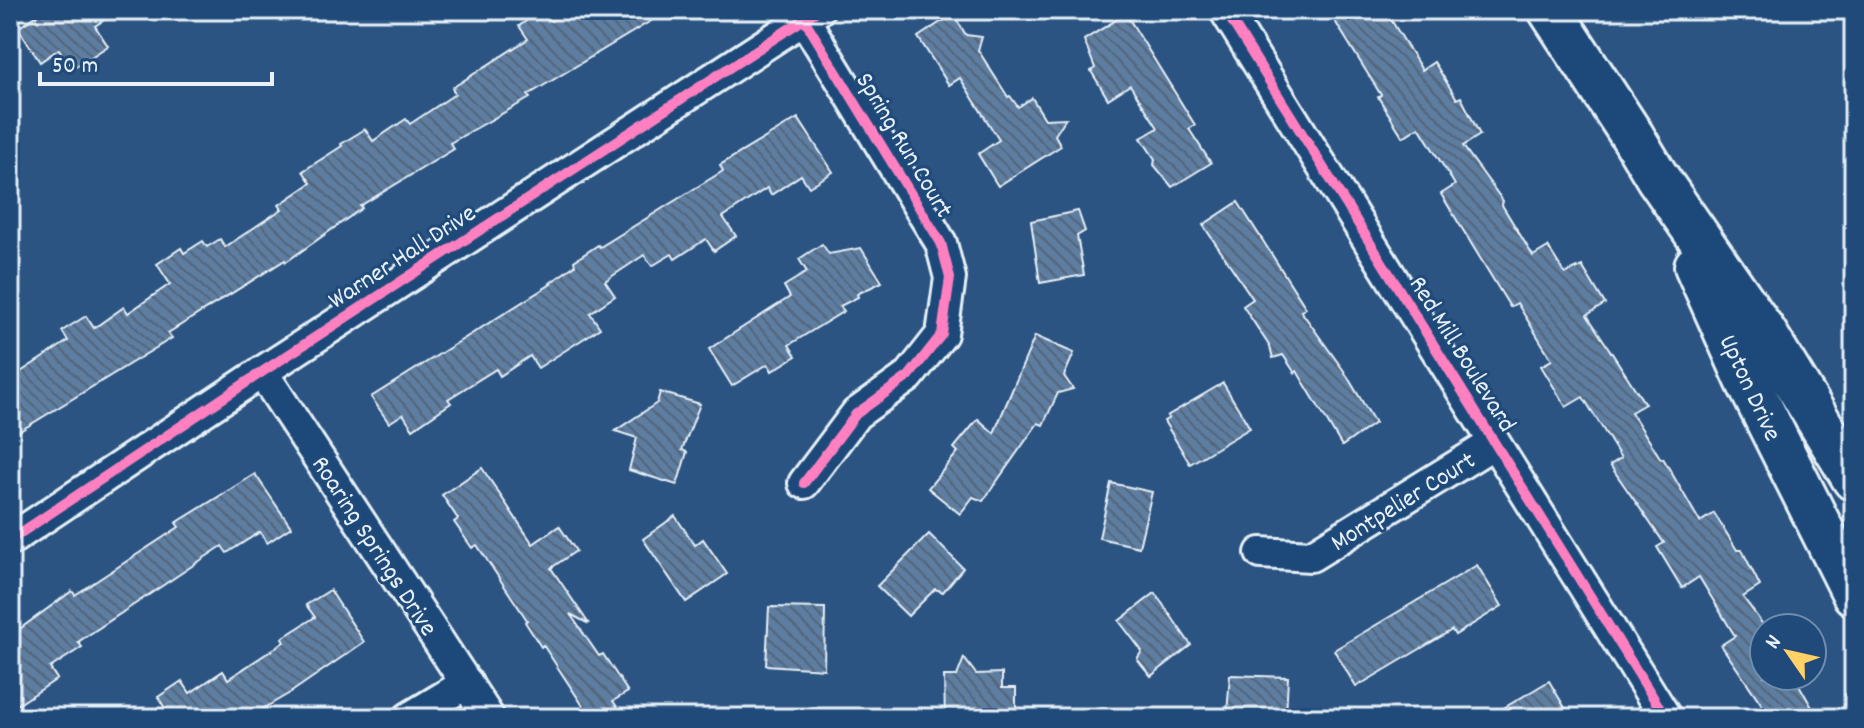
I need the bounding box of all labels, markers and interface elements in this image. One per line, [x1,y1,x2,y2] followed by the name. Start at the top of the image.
[40,36,272,86] scale bar
[52,50,98,84] text: 50 m
[845,66,961,226] street label: Spring Run Court
[322,196,484,320] street label: Warner Hall Drive
[1398,269,1524,440] street label: Red Mill Boulevard
[1708,329,1790,448] street label: Upton Drive
[1324,443,1484,562] street label: Montpelier Court
[301,449,445,644] street label: Roaring Springs Drive
[1748,612,1828,692] north arrow
[1758,629,1790,656] text: N

